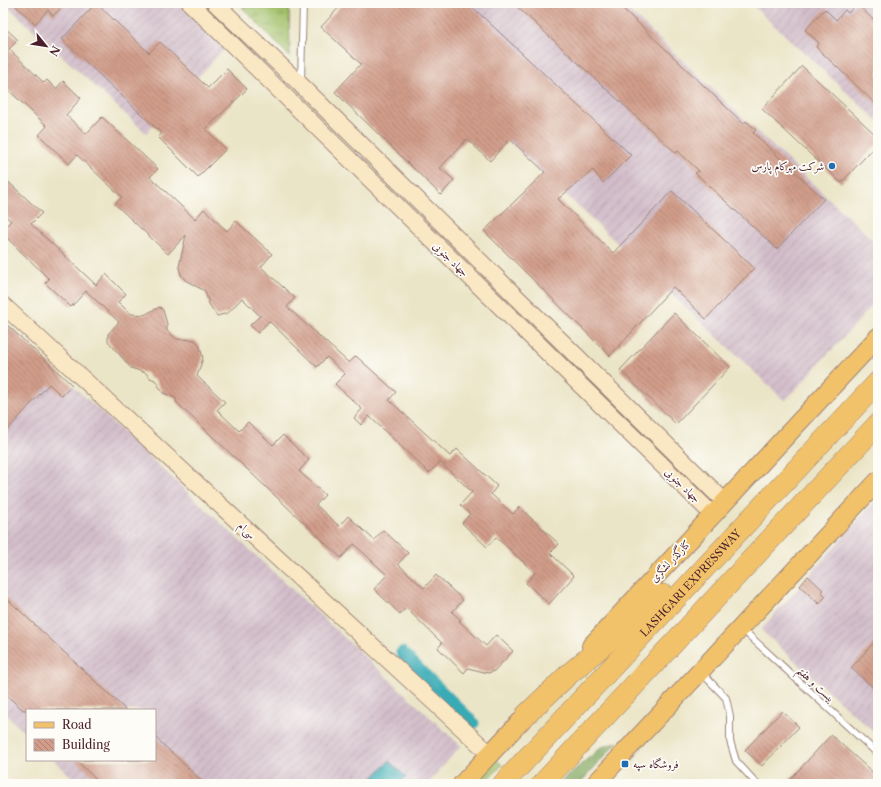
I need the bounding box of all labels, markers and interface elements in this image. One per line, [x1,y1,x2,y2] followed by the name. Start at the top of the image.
[26,26,66,66] north arrow
[46,43,63,59] text: N
[752,159,824,176] place label: شرکت مهرکام پارس
[827,161,837,171] marker: شرکت مهرکام پارس
[429,238,472,280] street label: جهاد جنوبی
[661,464,704,506] street label: جهاد جنوبی
[233,518,259,544] street label: سی‌ام
[637,526,744,640] street label: LASHGARI EXPRESSWAY
[646,536,693,585] street label: کنارگذر لشگری
[791,663,838,708] street label: بیست و هفتم
[26,709,156,761] legend
[62,717,92,732] text: Road
[62,737,110,752] text: Building
[633,757,679,772] place label: فروشگاه سپه
[620,759,630,769] marker: فروشگاه سپه

